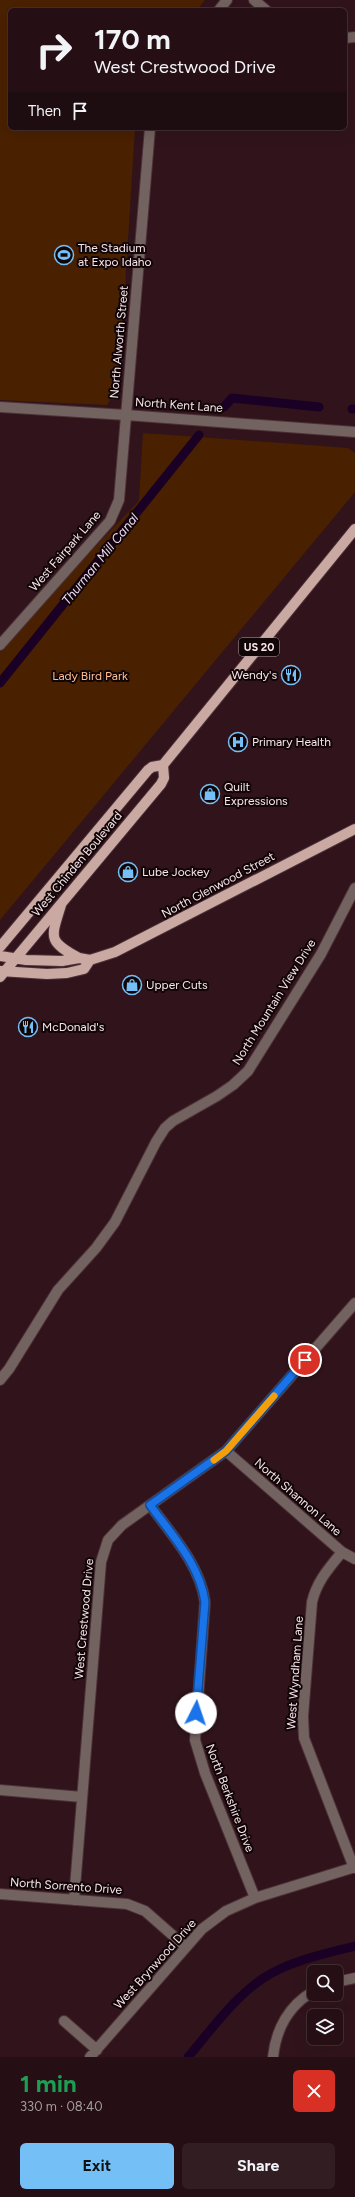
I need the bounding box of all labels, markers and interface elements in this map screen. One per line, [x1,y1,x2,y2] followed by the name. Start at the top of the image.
[94,22,171,56] text: 170 m
[28,24,80,76] icon: right
[94,56,276,78] text: West Crestwood Drive
[69,100,91,122] icon: arrive
[28,102,61,120] text: Then
[78,241,152,269] place label: The Stadium at Expo Idaho
[53,244,75,266] sports icon: The Stadium at Expo Idaho
[107,284,131,399] street label: North Alworth Street
[135,395,224,415] street label: North Kent Lane
[26,508,104,594] street label: West Fairpark Lane
[59,510,141,608] water label: Thurman Mill Canal
[239,638,279,656] road number: US 20
[280,664,302,686] restaurant icon: Wendy's
[231,668,277,682] place label: Wendy's
[52,669,128,683] park label: Lady Bird Park
[227,731,249,753] hospital icon: Primary Health
[252,735,331,749] place label: Primary Health
[224,780,288,808] place label: Quilt Expressions
[199,783,221,805] shop icon: Quilt Expressions
[29,809,125,919] street label: West Chinden Boulevard
[159,849,277,921] street label: North Glenwood Street
[117,861,139,883] shop icon: Lube Jockey
[142,865,210,879] place label: Lube Jockey
[229,936,319,1067] street label: North Mountain View Drive
[121,974,143,996] shop icon: Upper Cuts
[146,978,208,992] place label: Upper Cuts
[17,1016,39,1038] restaurant icon: McDonald's
[42,1020,105,1034] place label: McDonald's
[288,1343,322,1377] pin
[294,1349,316,1371] icon: arrive
[252,1456,345,1539] street label: North Shannon Lane
[72,1558,96,1680] street label: West Crestwood Drive
[284,1615,306,1730] street label: West Wyndham Lane
[175,1692,217,1734] position arrow
[203,1742,257,1854] street label: North Berkshire Drive
[9,1875,123,1897] street label: North Sorrento Drive
[111,1916,199,2012] street label: West Brynwood Drive
[307,1965,343,2045] map controls
[307,1965,343,2001] button: search
[307,2009,343,2045] button: layers
[20,2069,77,2098] text: 1 min
[293,2070,335,2112] button: close
[20,2099,103,2114] text: 330 m · 08:40
[20,2143,174,2189] button: Exit
[182,2143,335,2189] button: Share

